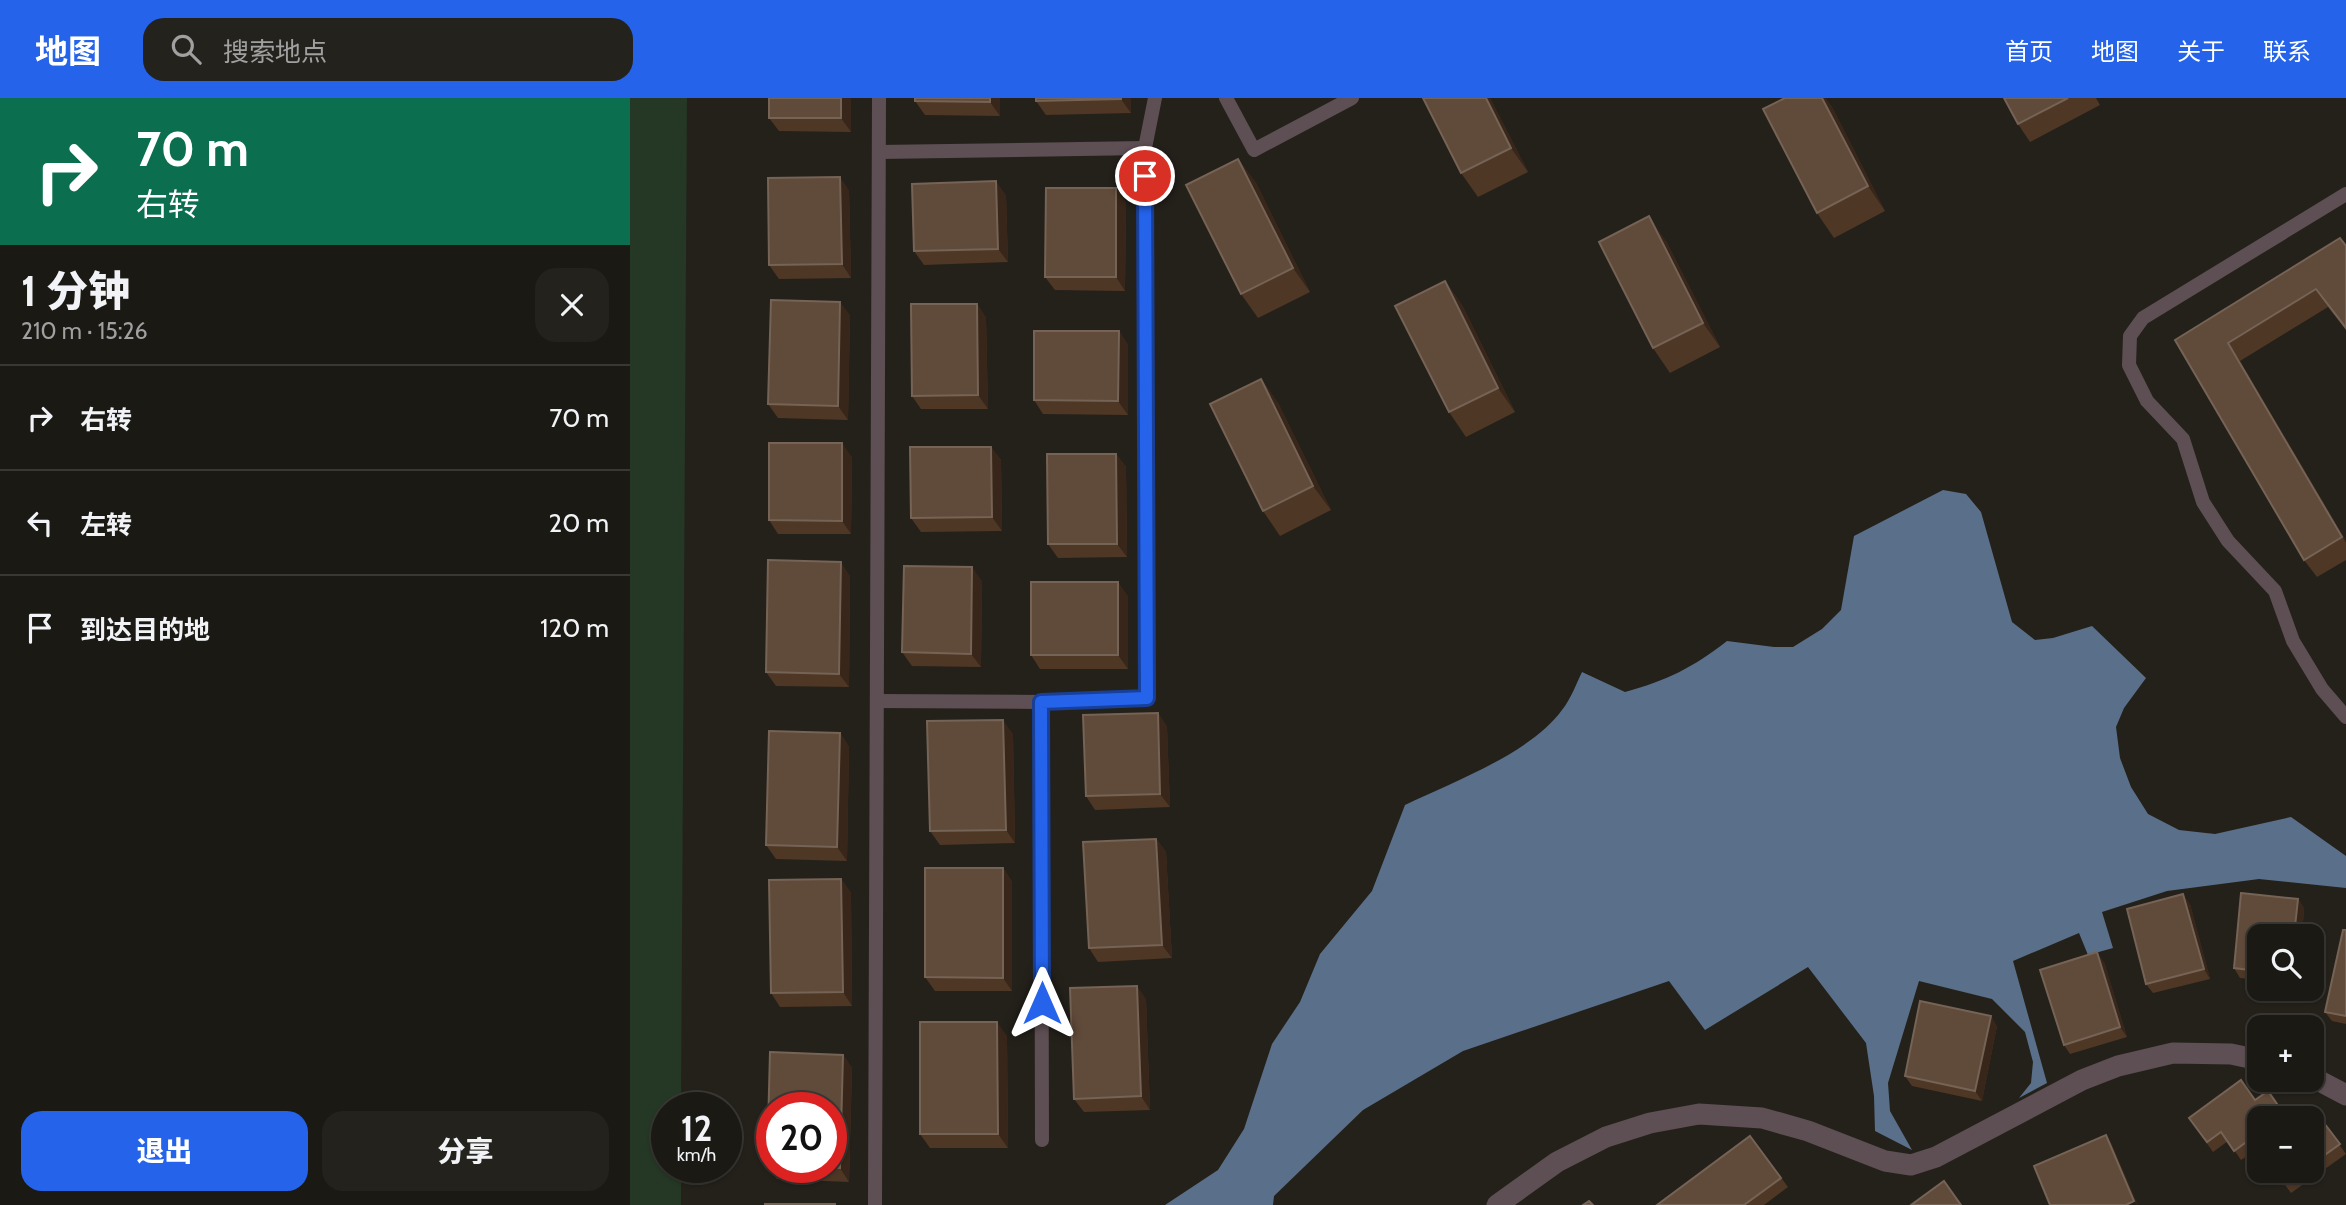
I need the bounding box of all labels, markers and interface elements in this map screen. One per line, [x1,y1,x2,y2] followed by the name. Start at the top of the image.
[143,18,633,81] search box
[167,30,205,68] icon: search
[35,31,101,71] text: 地图
[223,36,327,68] text: 搜索地点
[2005,37,2053,66] text: 首页
[2091,37,2139,66] text: 地图
[2177,37,2225,66] text: 关于
[2263,37,2311,66] text: 联系
[136,119,249,178] text: 70 m
[21,126,112,217] icon: right
[1115,146,1175,206] pin
[1126,157,1164,195] icon: arrive
[136,185,200,224] text: 右转
[21,265,130,317] text: 1 分钟
[535,268,609,342] button: close
[21,317,148,345] text: 210 m · 15:26
[21,399,59,437] icon: right
[549,402,609,434] text: 70 m
[80,404,132,436] text: 右转
[21,504,59,542] icon: left
[549,507,609,539] text: 20 m
[80,509,132,541] text: 左转
[21,609,59,647] icon: arrive
[540,612,609,644] text: 120 m
[80,614,210,646] text: 到达目的地
[2247,924,2324,1183] map controls
[2247,924,2324,1001] button: search
[1005,966,1079,1040] position arrow
[2247,1015,2324,1092] button: +
[756,1092,847,1183] speed limit sign: 20
[2247,1106,2324,1183] button: −
[681,1107,712,1150] text: 12
[21,1111,308,1191] button: 退出
[322,1111,609,1191] button: 分享
[677,1144,716,1166] text: km/h

